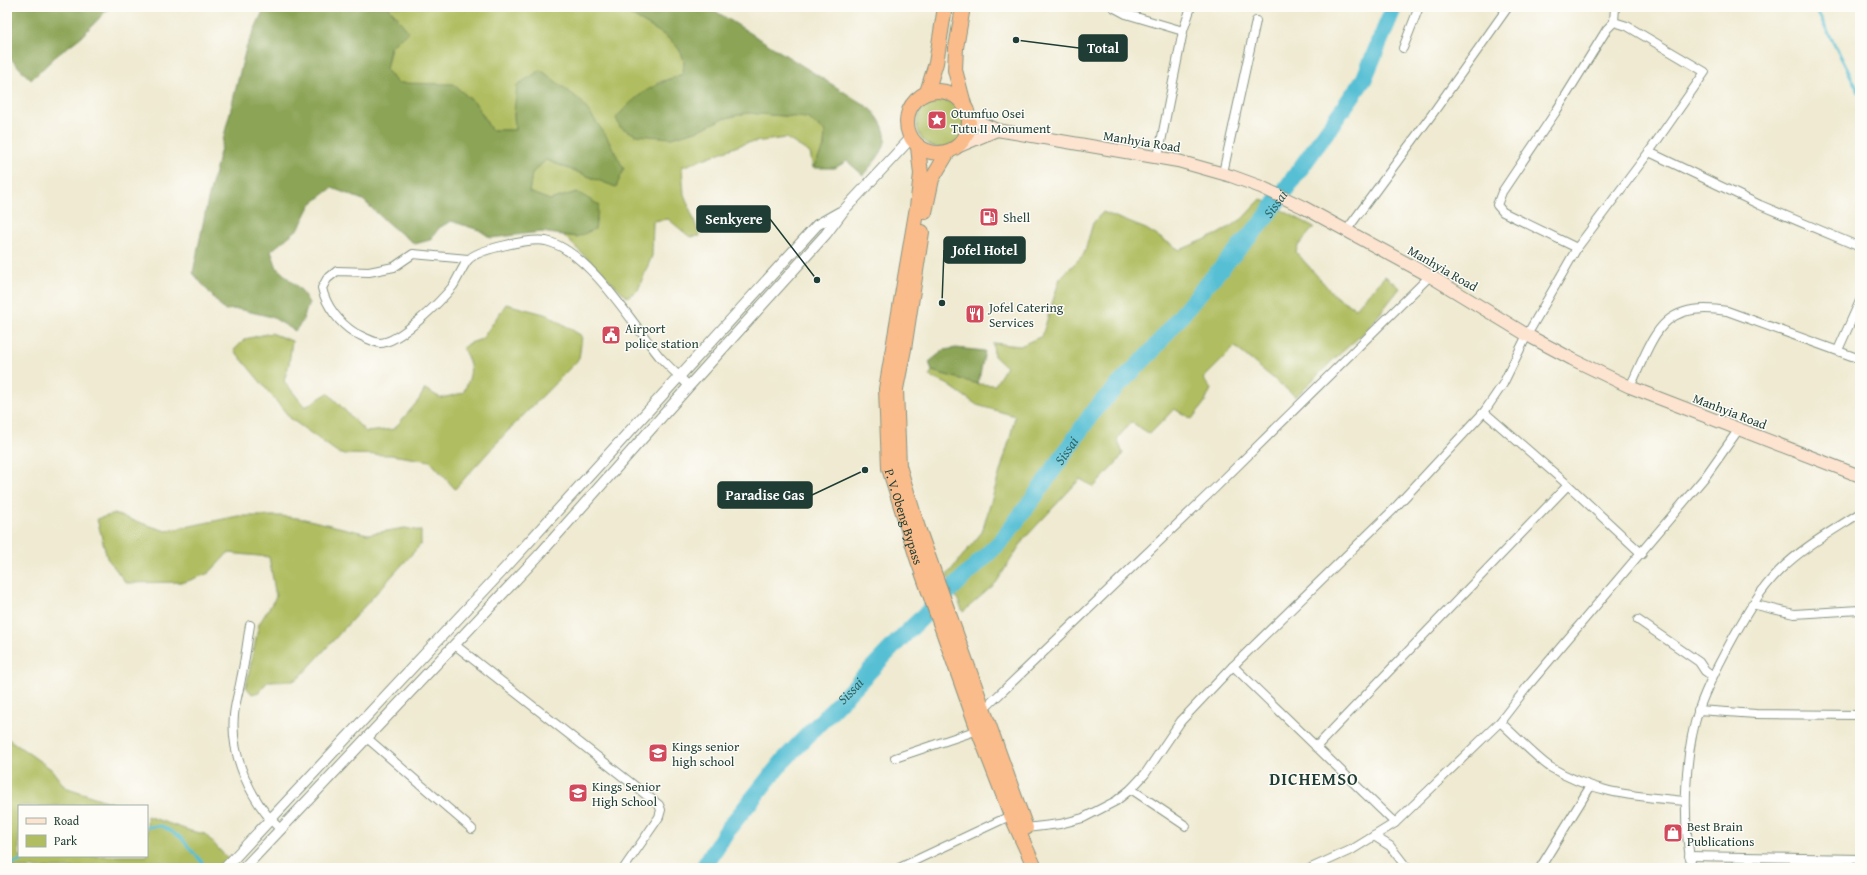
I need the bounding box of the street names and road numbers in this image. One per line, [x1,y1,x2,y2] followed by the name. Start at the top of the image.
[1102,126,1182,157] street label: Manhyia Road
[1404,241,1481,296] street label: Manhyia Road
[1690,389,1770,434] street label: Manhyia Road
[880,466,928,567] street label: P. V. Obeng Bypass

